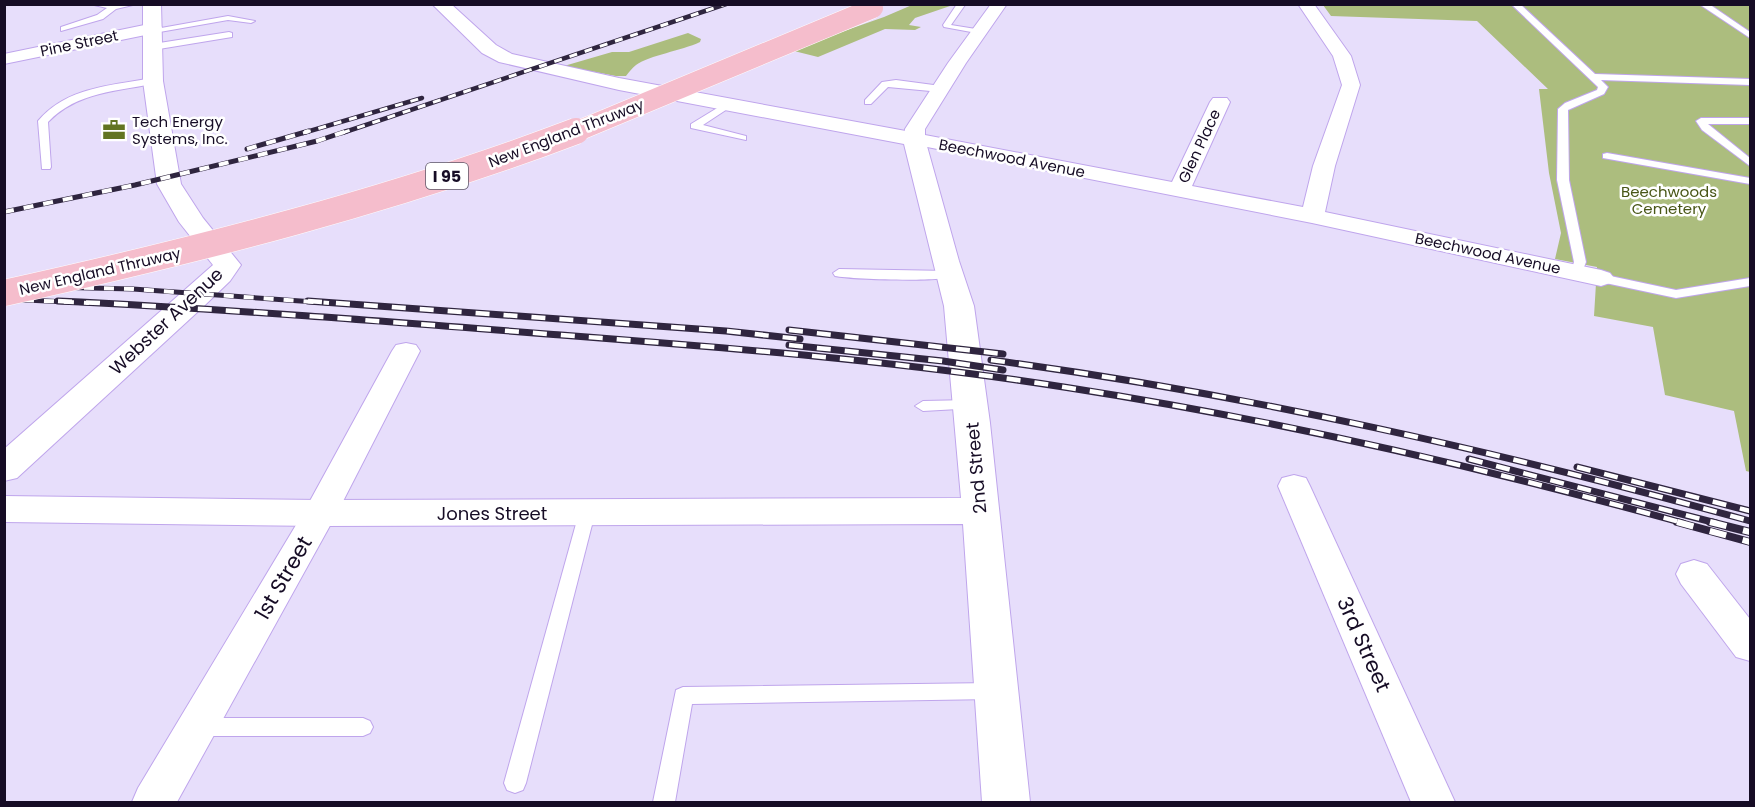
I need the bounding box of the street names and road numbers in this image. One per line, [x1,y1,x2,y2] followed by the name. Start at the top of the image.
[38,24,120,62] street label: Pine Street
[485,93,647,172] street label: New England Thruway
[1173,106,1225,186] street label: Glen Place
[937,134,1087,182] street label: Beechwood Avenue
[426,163,468,189] road number: I 95
[1413,227,1563,279] street label: Beechwood Avenue
[17,242,183,300] street label: New England Thruway
[104,262,228,380] street label: Webster Avenue
[960,421,992,515] street label: 2nd Street
[437,501,547,526] street label: Jones Street
[247,531,319,625] street label: 1st Street
[1330,592,1398,696] street label: 3rd Street

